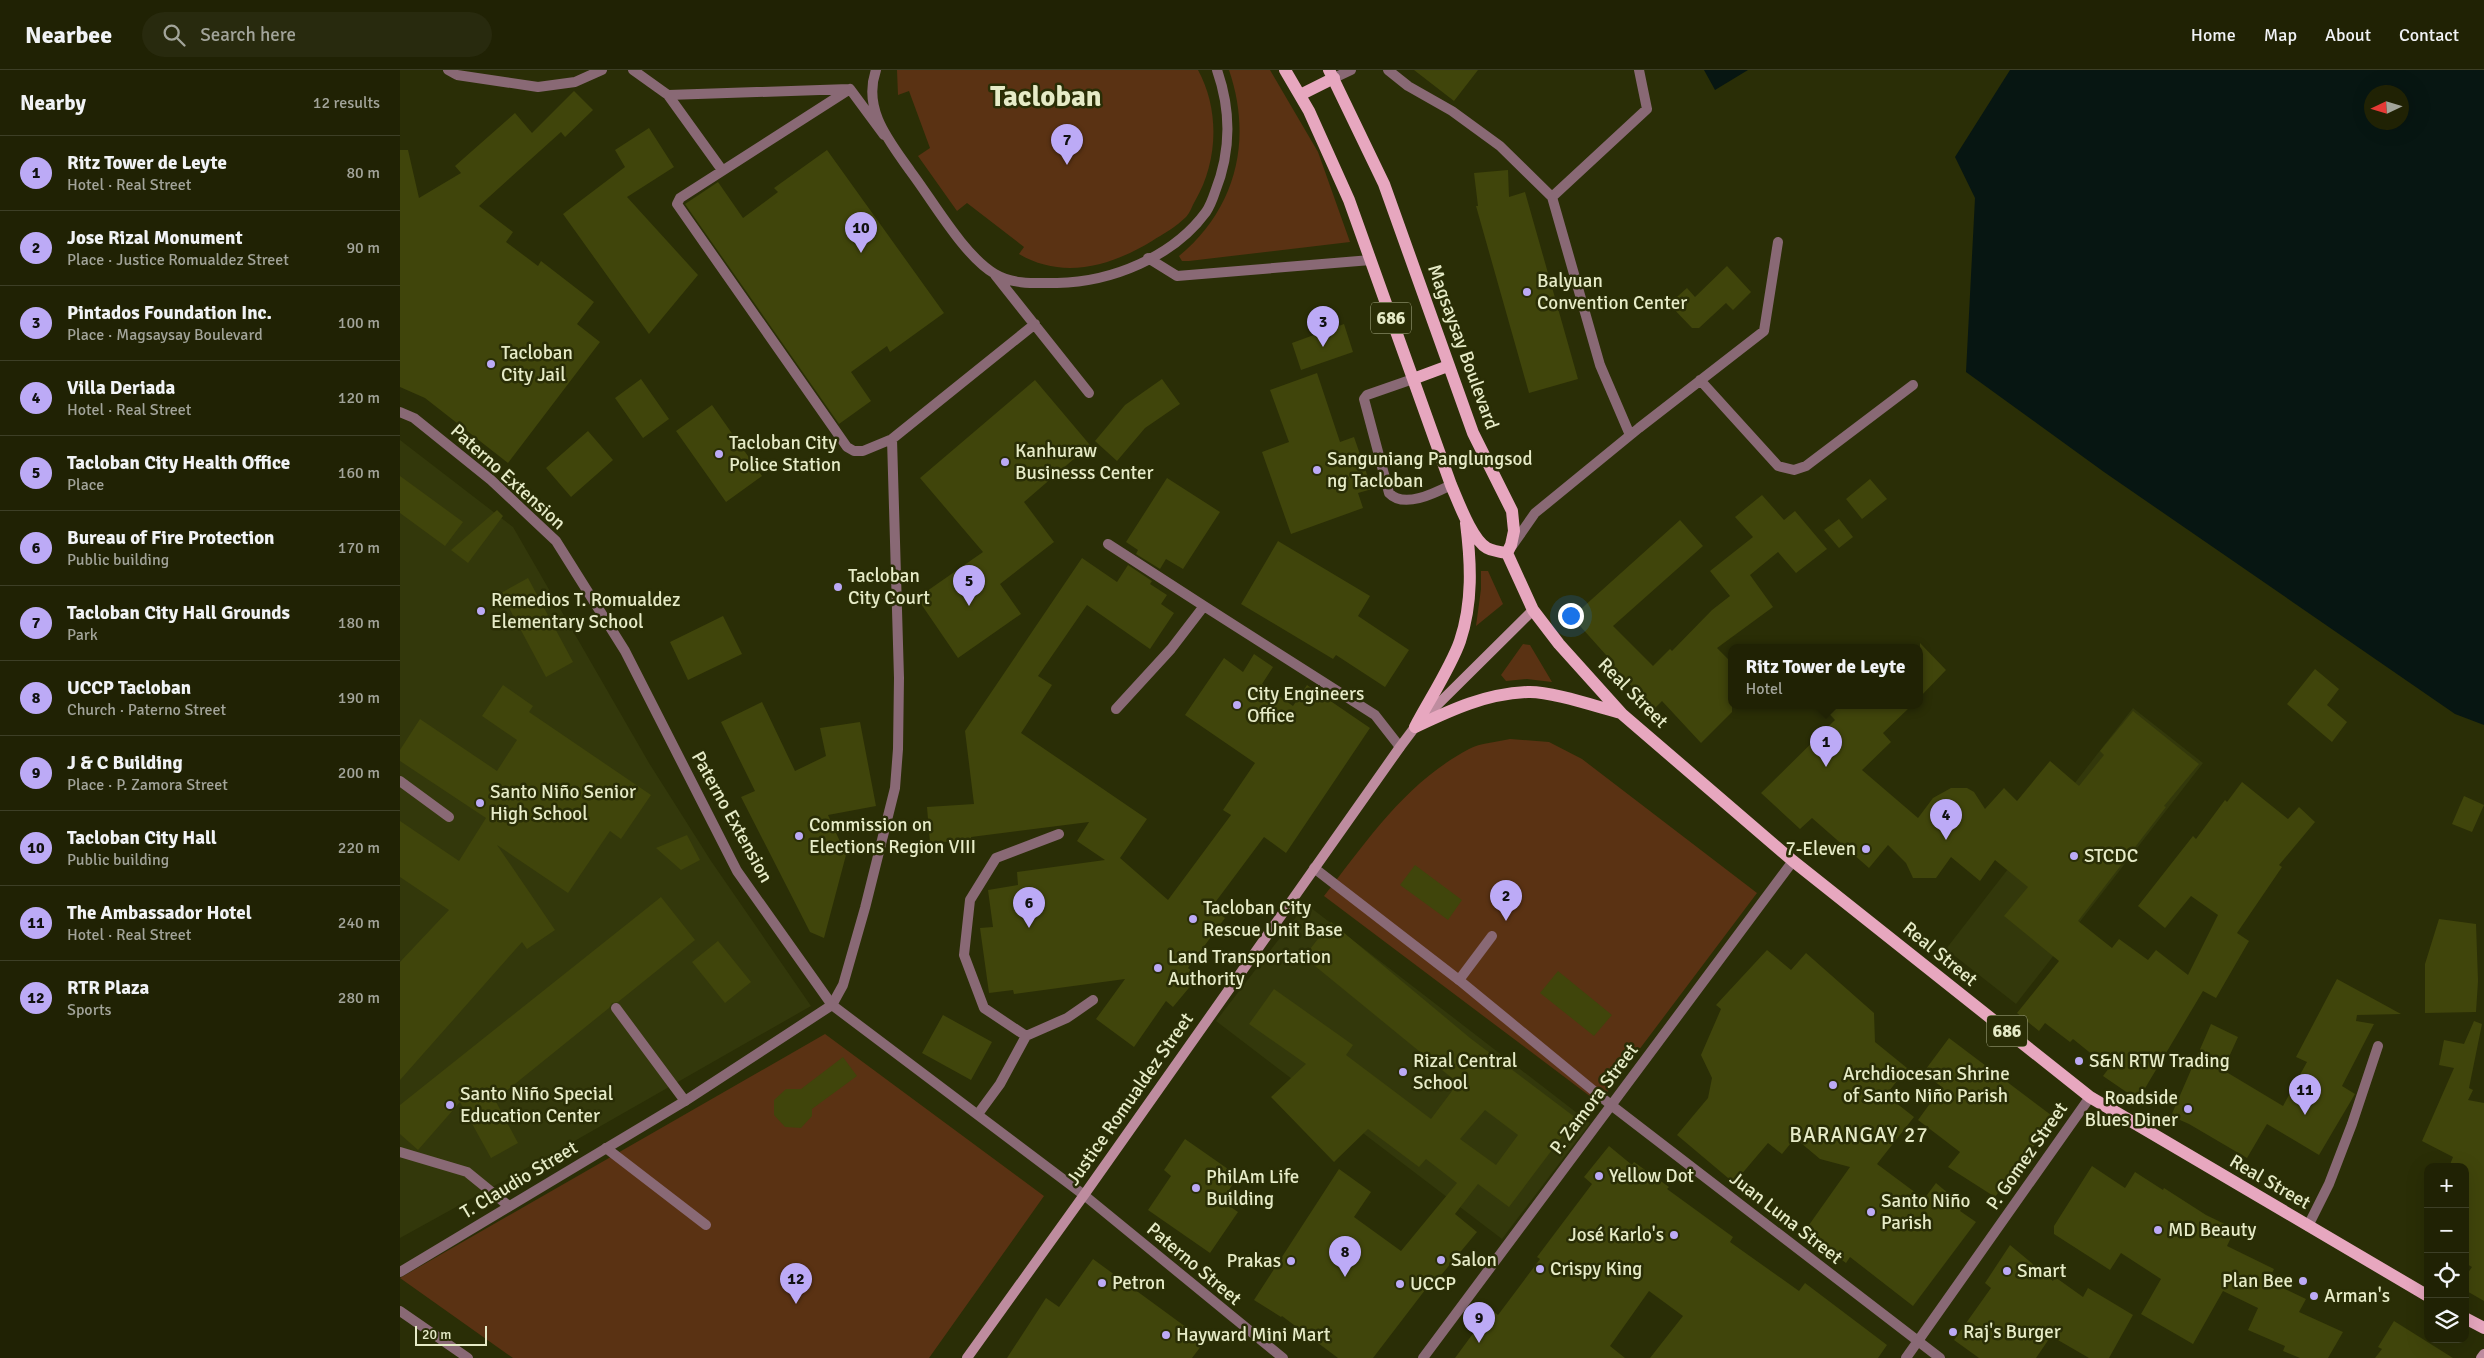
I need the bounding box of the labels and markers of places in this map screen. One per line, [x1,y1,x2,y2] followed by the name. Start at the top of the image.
[1051,124,1083,165] pin: 7
[845,212,877,253] pin: 10
[1537,269,1687,315] place label: Balyuan Convention Center
[1521,286,1533,298] marker: Balyuan Convention Center
[1307,306,1339,347] pin: 3
[501,341,573,387] place label: Tacloban City Jail
[485,358,497,370] marker: Tacloban City Jail
[729,431,841,477] place label: Tacloban City Police Station
[1015,439,1154,485] place label: Kanhuraw Businesss Center
[1327,447,1533,493] place label: Sanguniang Panglungsod ng Tacloban
[713,448,725,460] marker: Tacloban City Police Station
[999,456,1011,468] marker: Kanhuraw Businesss Center
[1311,464,1323,476] marker: Sanguniang Panglungsod ng Tacloban
[848,564,930,610] place label: Tacloban City Court
[953,565,985,606] pin: 5
[832,581,844,593] marker: Tacloban City Court
[491,588,681,634] place label: Remedios T. Romualdez Elementary School
[475,605,487,617] marker: Remedios T. Romualdez Elementary School
[1247,682,1364,728] place label: City Engineers Office
[1231,699,1243,711] marker: City Engineers Office
[1810,726,1842,767] pin: 1
[490,780,636,826] place label: Santo Niño Senior High School
[474,797,486,809] marker: Santo Niño Senior High School
[1930,799,1962,840] pin: 4
[809,813,976,859] place label: Commission on Elections Region VIII
[793,830,805,842] marker: Commission on Elections Region VIII
[1785,837,1856,861] place label: 7-Eleven
[1860,843,1872,855] marker: 7-Eleven
[2084,844,2138,868] place label: STCDC
[2068,850,2080,862] marker: STCDC
[1490,880,1522,921] pin: 2
[1013,887,1045,928] pin: 6
[1203,896,1343,942] place label: Tacloban City Rescue Unit Base
[1187,913,1199,925] marker: Tacloban City Rescue Unit Base
[1168,945,1331,991] place label: Land Transportation Authority
[1152,962,1164,974] marker: Land Transportation Authority
[1413,1049,1517,1095] place label: Rizal Central School
[2089,1049,2230,1073] place label: S&N RTW Trading
[2073,1055,2085,1067] marker: S&N RTW Trading
[1843,1062,2010,1108] place label: Archdiocesan Shrine of Santo Niño Parish
[1397,1066,1409,1078] marker: Rizal Central School
[2289,1074,2321,1115] pin: 11
[1827,1079,1839,1091] marker: Archdiocesan Shrine of Santo Niño Parish
[460,1082,613,1128] place label: Santo Niño Special Education Center
[2084,1086,2178,1132] place label: Roadside Blues Diner
[444,1099,456,1111] marker: Santo Niño Special Education Center
[2182,1103,2194,1115] marker: Roadside Blues Diner
[1609,1164,1694,1188] place label: Yellow Dot
[1206,1165,1299,1211] place label: PhilAm Life Building
[1593,1170,1605,1182] marker: Yellow Dot
[1190,1182,1202,1194] marker: PhilAm Life Building
[1881,1189,1971,1235] place label: Santo Niño Parish
[1865,1206,1877,1218] marker: Santo Niño Parish
[2168,1218,2257,1242] place label: MD Beauty
[1568,1223,1664,1247] place label: José Karlo's
[2152,1224,2164,1236] marker: MD Beauty
[1668,1229,1680,1241] marker: José Karlo's
[1329,1236,1361,1277] pin: 8
[1451,1248,1497,1272] place label: Salon
[1227,1249,1281,1273] place label: Prakas
[1435,1254,1447,1266] marker: Salon
[1285,1255,1297,1267] marker: Prakas
[1550,1257,1642,1281] place label: Crispy King
[2017,1259,2067,1283] place label: Smart
[780,1263,812,1304] pin: 12
[1534,1263,1546,1275] marker: Crispy King
[2001,1265,2013,1277] marker: Smart
[2222,1269,2293,1293] place label: Plan Bee
[1112,1271,1165,1295] place label: Petron
[1410,1272,1456,1296] place label: UCCP
[2297,1275,2309,1287] marker: Plan Bee
[1096,1277,1108,1289] marker: Petron
[1394,1278,1406,1290] marker: UCCP
[2324,1284,2390,1308] place label: Arman's
[2308,1290,2320,1302] marker: Arman's
[1463,1302,1495,1343] pin: 9
[1963,1320,2061,1344] place label: Raj's Burger
[1176,1323,1331,1347] place label: Hayward Mini Mart
[1947,1326,1959,1338] marker: Raj's Burger
[1160,1329,1172,1341] marker: Hayward Mini Mart

